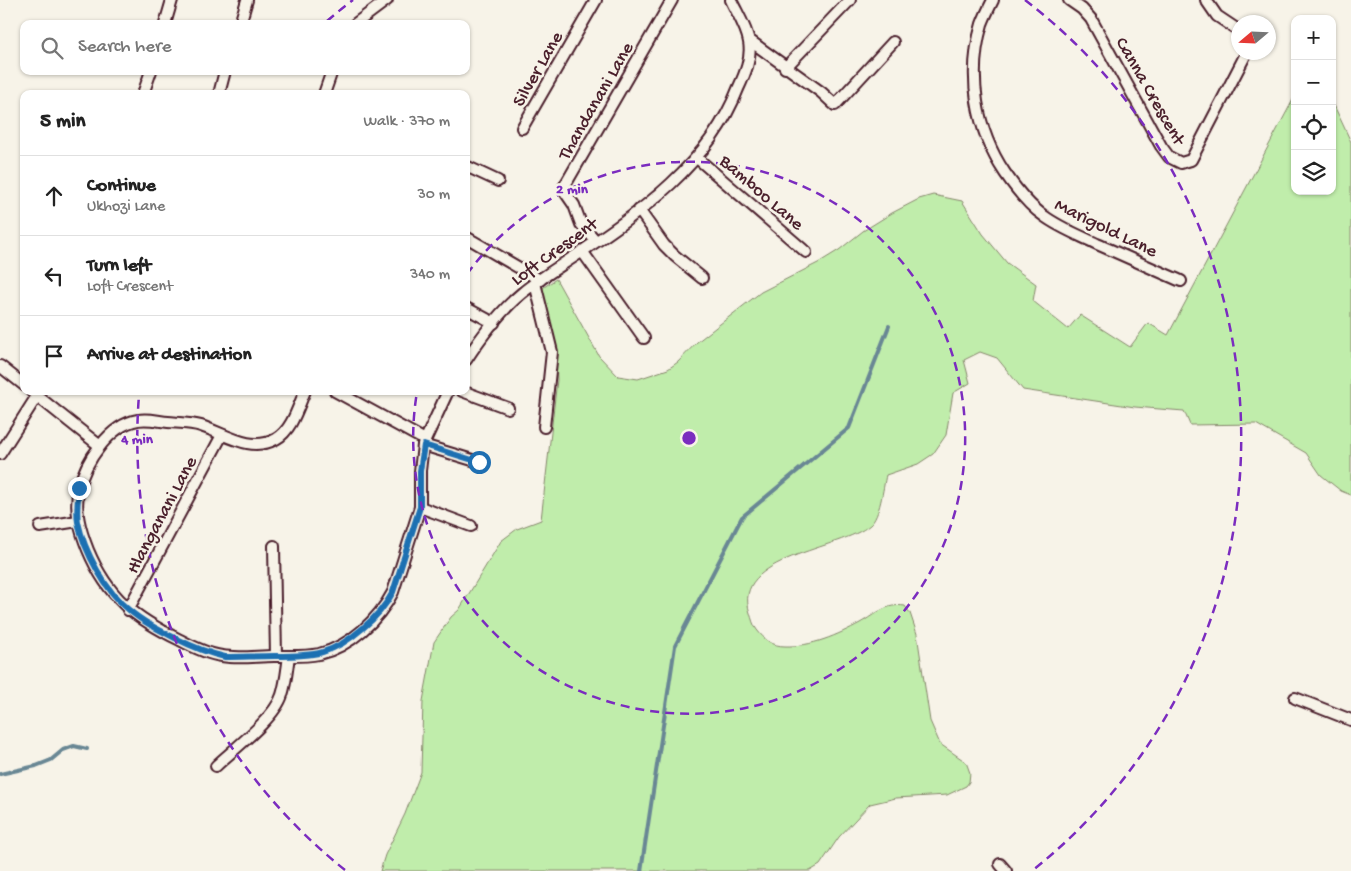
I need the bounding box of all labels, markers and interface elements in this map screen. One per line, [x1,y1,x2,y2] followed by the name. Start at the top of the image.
[1231,15,1276,60] north arrow
[1291,15,1336,195] map controls
[1291,15,1336,60] button: +
[20,20,470,75] search box
[508,28,570,111] street label: Silver Lane
[38,34,66,62] icon: search
[1109,34,1190,152] street label: Canna Crescent
[78,36,172,59] text: Search here
[553,39,640,166] street label: Thandanani Lane
[1291,60,1336,105] button: −
[1291,105,1336,150] button: locate
[40,110,85,135] text: 5 min
[363,113,450,132] text: Walk · 370 m
[713,150,808,237] street label: Bamboo Lane
[1291,150,1336,195] button: layers
[87,175,156,198] text: Continue
[556,181,589,199] text: 2 min
[40,182,68,210] icon: ahead
[417,186,450,205] text: 30 m
[1050,194,1161,264] street label: Marigold Lane
[87,198,165,217] text: Ukhozi Lane
[507,212,605,292] street label: Loft Crescent
[87,255,151,278] text: Turn left
[40,262,68,290] icon: left
[410,266,450,285] text: 340 m
[87,278,173,297] text: Loft Crescent
[40,342,68,370] icon: arrive
[87,344,251,367] text: Arrive at destination
[680,429,698,447] centre of rings
[120,431,154,449] text: 4 min
[468,451,491,474] route start
[123,453,204,578] street label: Hlanganani Lane
[68,477,91,500] route end

